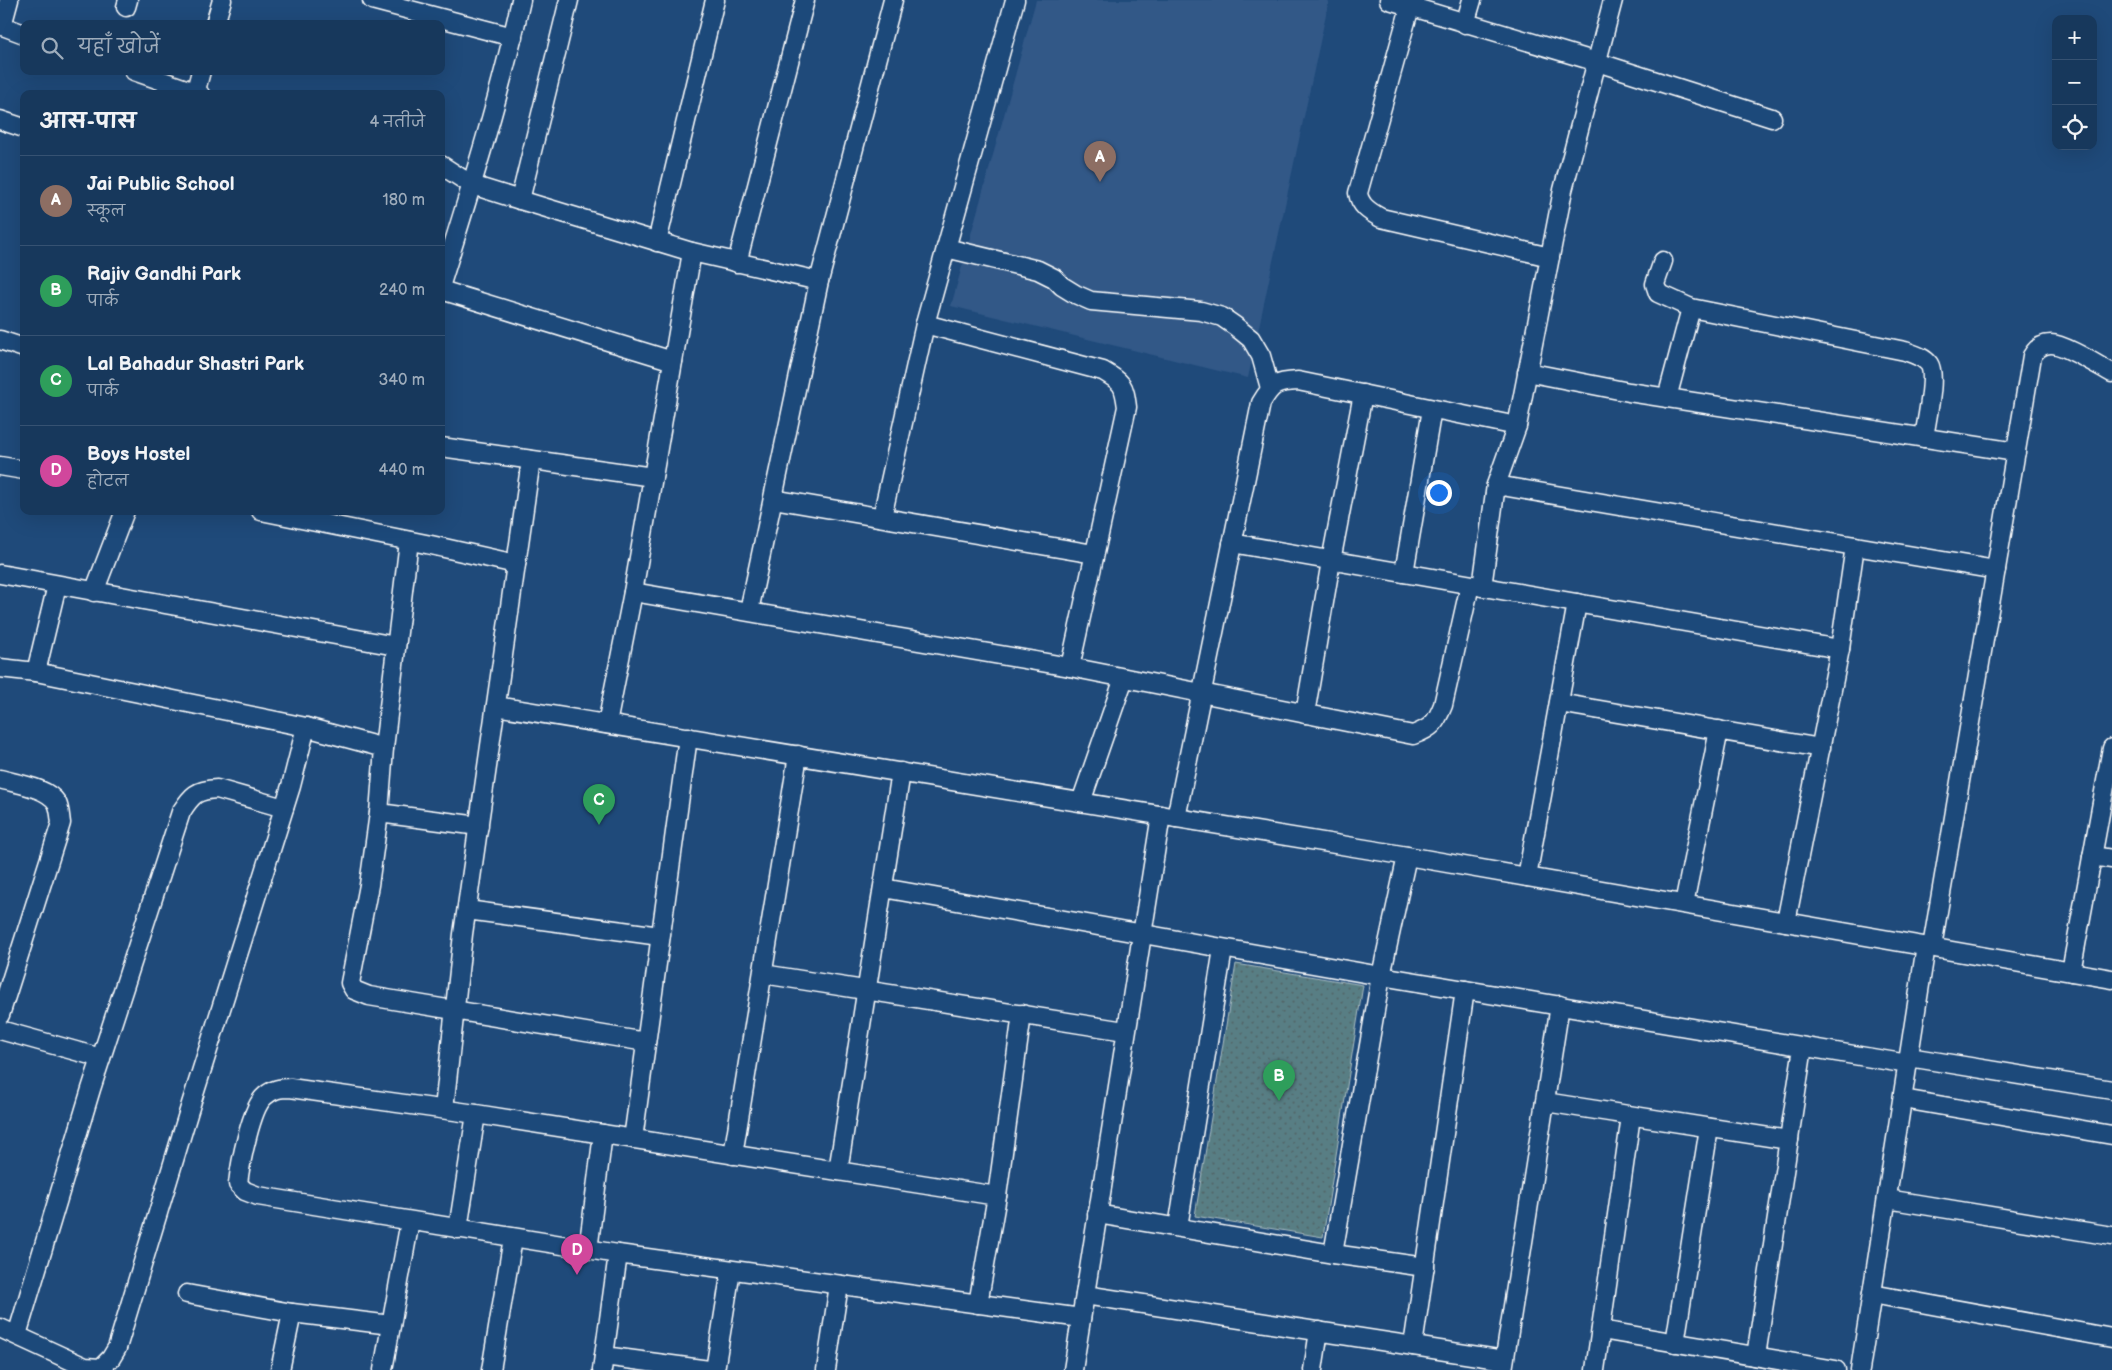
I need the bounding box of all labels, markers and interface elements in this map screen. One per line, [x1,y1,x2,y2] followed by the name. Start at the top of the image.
[2052,15,2097,150] map controls
[2052,15,2097,60] button: +
[20,20,445,75] search box
[38,34,66,62] icon: search
[78,36,160,59] text: यहाँ खोजें
[2052,60,2097,105] button: −
[2052,105,2097,150] button: locate
[40,109,136,134] text: आस-पास
[369,113,425,132] text: 4 नतीजे
[1084,141,1116,182] pin: A
[87,173,235,196] text: Jai Public School
[51,191,61,210] text: A
[383,191,425,210] text: 180 m
[87,202,125,221] text: स्कूल
[87,263,241,286] text: Rajiv Gandhi Park
[50,281,62,300] text: B
[379,281,425,300] text: 240 m
[87,292,118,311] text: पार्क
[87,353,304,376] text: Lal Bahadur Shastri Park
[50,371,62,390] text: C
[378,371,425,390] text: 340 m
[87,382,118,401] text: पार्क
[87,443,190,466] text: Boys Hostel
[50,461,62,480] text: D
[379,461,425,480] text: 440 m
[87,472,129,491] text: होटल
[1426,480,1452,506] your location
[583,784,615,825] pin: C
[1263,1060,1295,1101] pin: B
[561,1234,593,1275] pin: D

